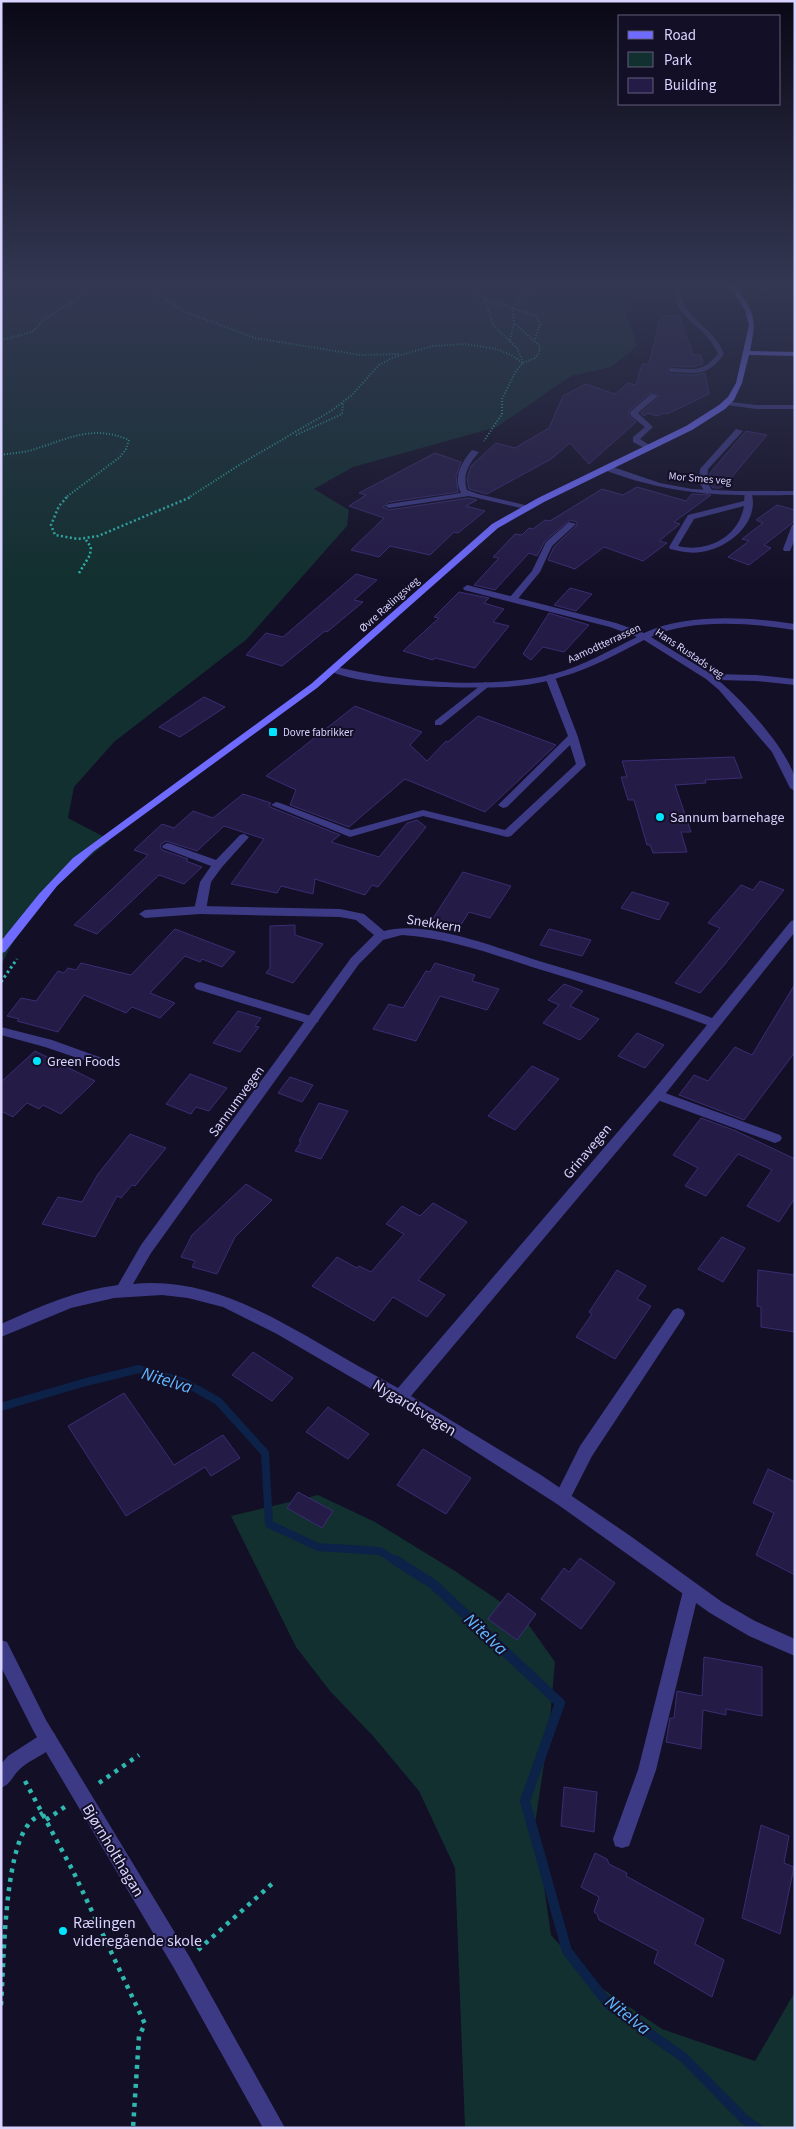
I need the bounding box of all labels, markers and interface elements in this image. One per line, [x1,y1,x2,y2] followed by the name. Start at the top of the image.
[618,15,781,105] legend
[664,25,696,46] text: Road
[664,50,693,71] text: Park
[664,75,717,96] text: Building
[668,468,733,489] street label: Mor Smes veg
[356,573,423,635] street label: Øvre Rælingsveg
[565,620,643,667] street label: Aamodtterrassen
[652,625,727,682] street label: Hans Rustads veg
[283,725,353,740] place label: Dovre fabrikker
[267,726,279,738] marker: Dovre fabrikker
[670,808,784,828] place label: Sannum barnehage
[654,811,666,823] marker: Sannum barnehage
[405,910,463,938] street label: Snekkern
[47,1052,120,1072] place label: Green Foods
[31,1055,43,1067] marker: Green Foods
[204,1062,270,1141] street label: Sannumvegen
[559,1120,617,1184] street label: Grinavegen
[138,1361,196,1400] water label: Nitelva
[368,1374,461,1442] street label: Nygardsvegen
[458,1608,513,1661] water label: Nitelva
[77,1800,150,1901] street label: Bjørnholthagan
[73,1912,202,1952] place label: Rælingen videregående skole
[57,1925,69,1937] marker: Rælingen videregående skole
[600,1990,656,2041] water label: Nitelva

